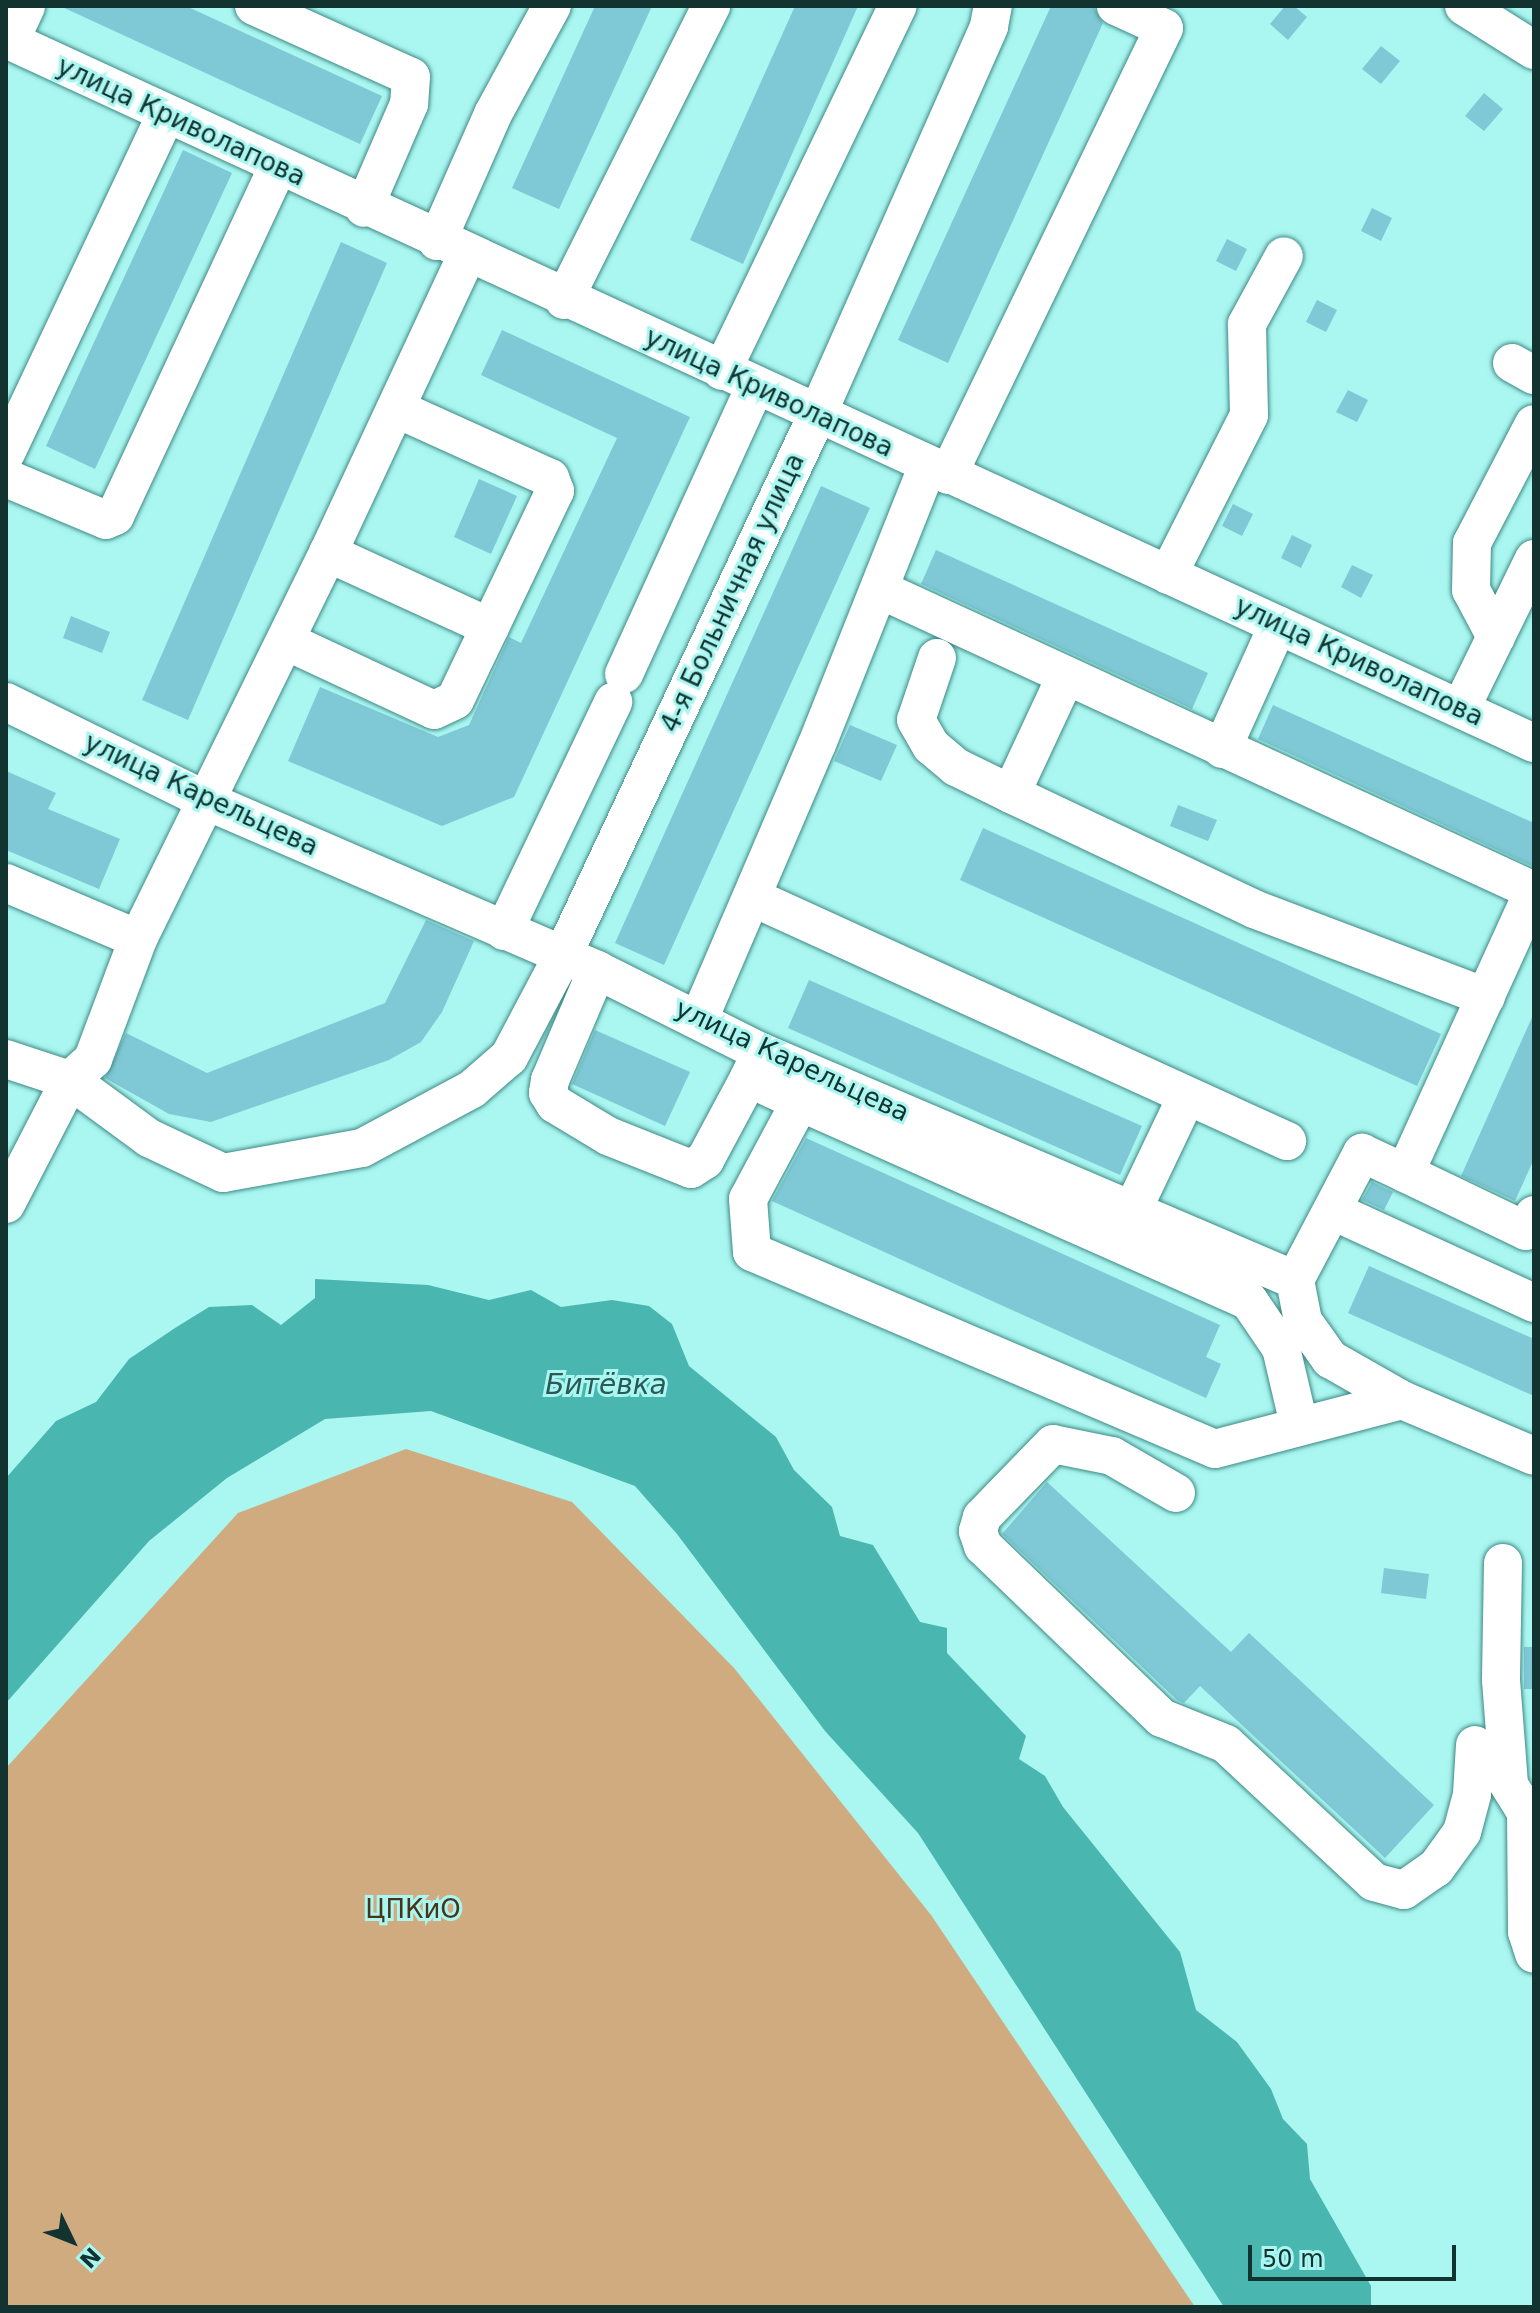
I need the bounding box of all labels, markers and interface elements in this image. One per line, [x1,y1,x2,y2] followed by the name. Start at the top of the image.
[52,51,310,193] street label: улица Криволапова
[640,322,898,464] street label: улица Криволапова
[655,449,811,737] street label: 4-я Больничная улица
[1230,591,1488,733] street label: улица Криволапова
[79,727,323,863] street label: улица Карельцева
[670,993,914,1129] street label: улица Карельцева
[545,1368,667,1402] water label: Битёвка
[365,1894,461,1926] park label: ЦПКиО
[32,2201,112,2281] north arrow
[1252,2229,1460,2279] scale bar
[74,2242,105,2273] text: N
[1262,2245,1324,2273] text: 50 m

